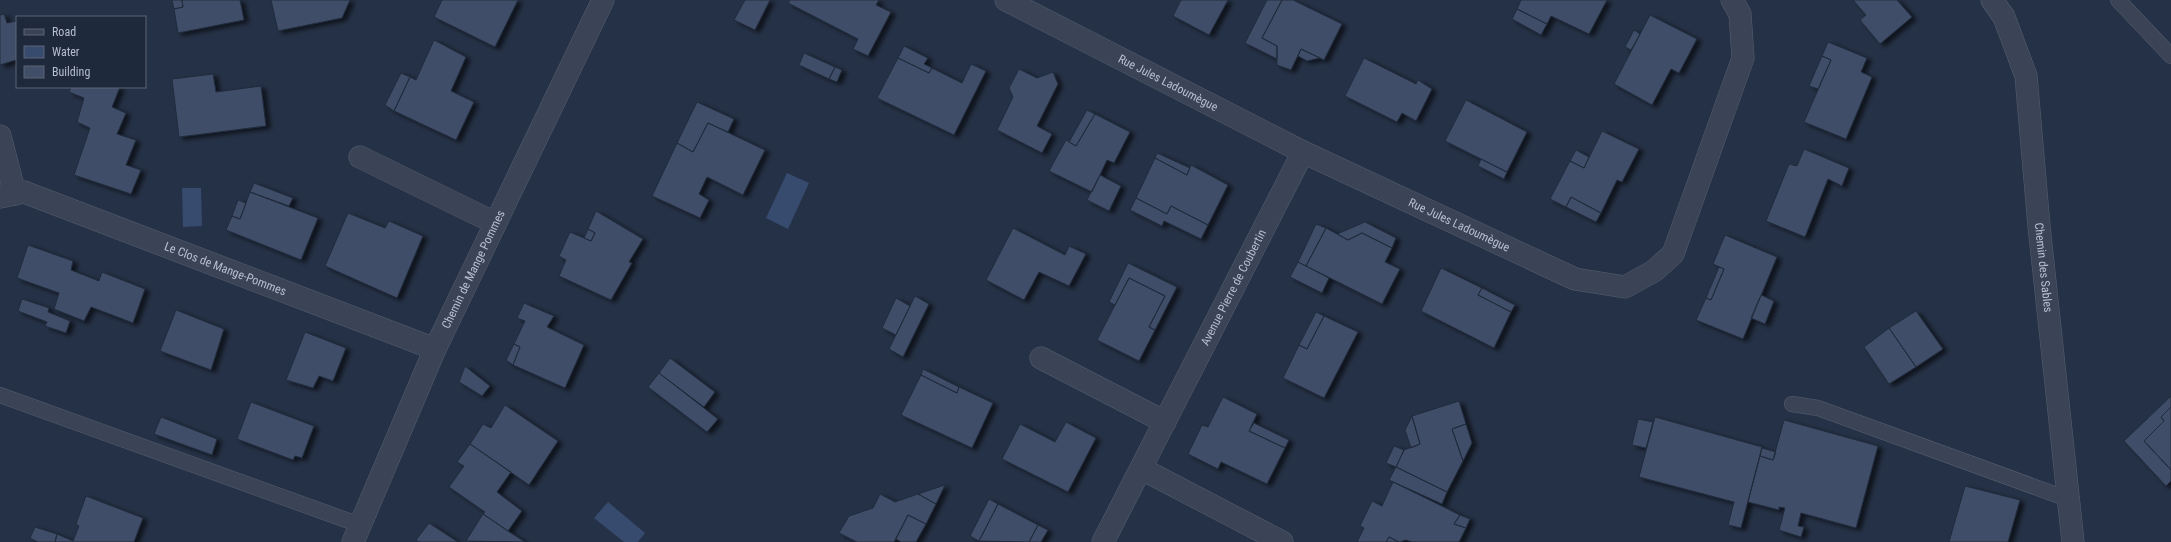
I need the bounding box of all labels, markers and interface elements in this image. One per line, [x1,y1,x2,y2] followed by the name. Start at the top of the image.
[16,16,146,88] legend
[52,25,76,39] text: Road
[52,45,80,59] text: Water
[1116,52,1221,114] street label: Rue Jules Ladoumègue
[52,65,90,79] text: Building
[1406,195,1512,255] street label: Rue Jules Ladoumègue
[439,208,508,331] street label: Chemin de Mange Pommes
[2032,222,2055,313] street label: Chemin des Sables
[1198,227,1269,348] street label: Avenue Pierre de Coubertin
[162,239,288,299] street label: Le Clos de Mange-Pommes

